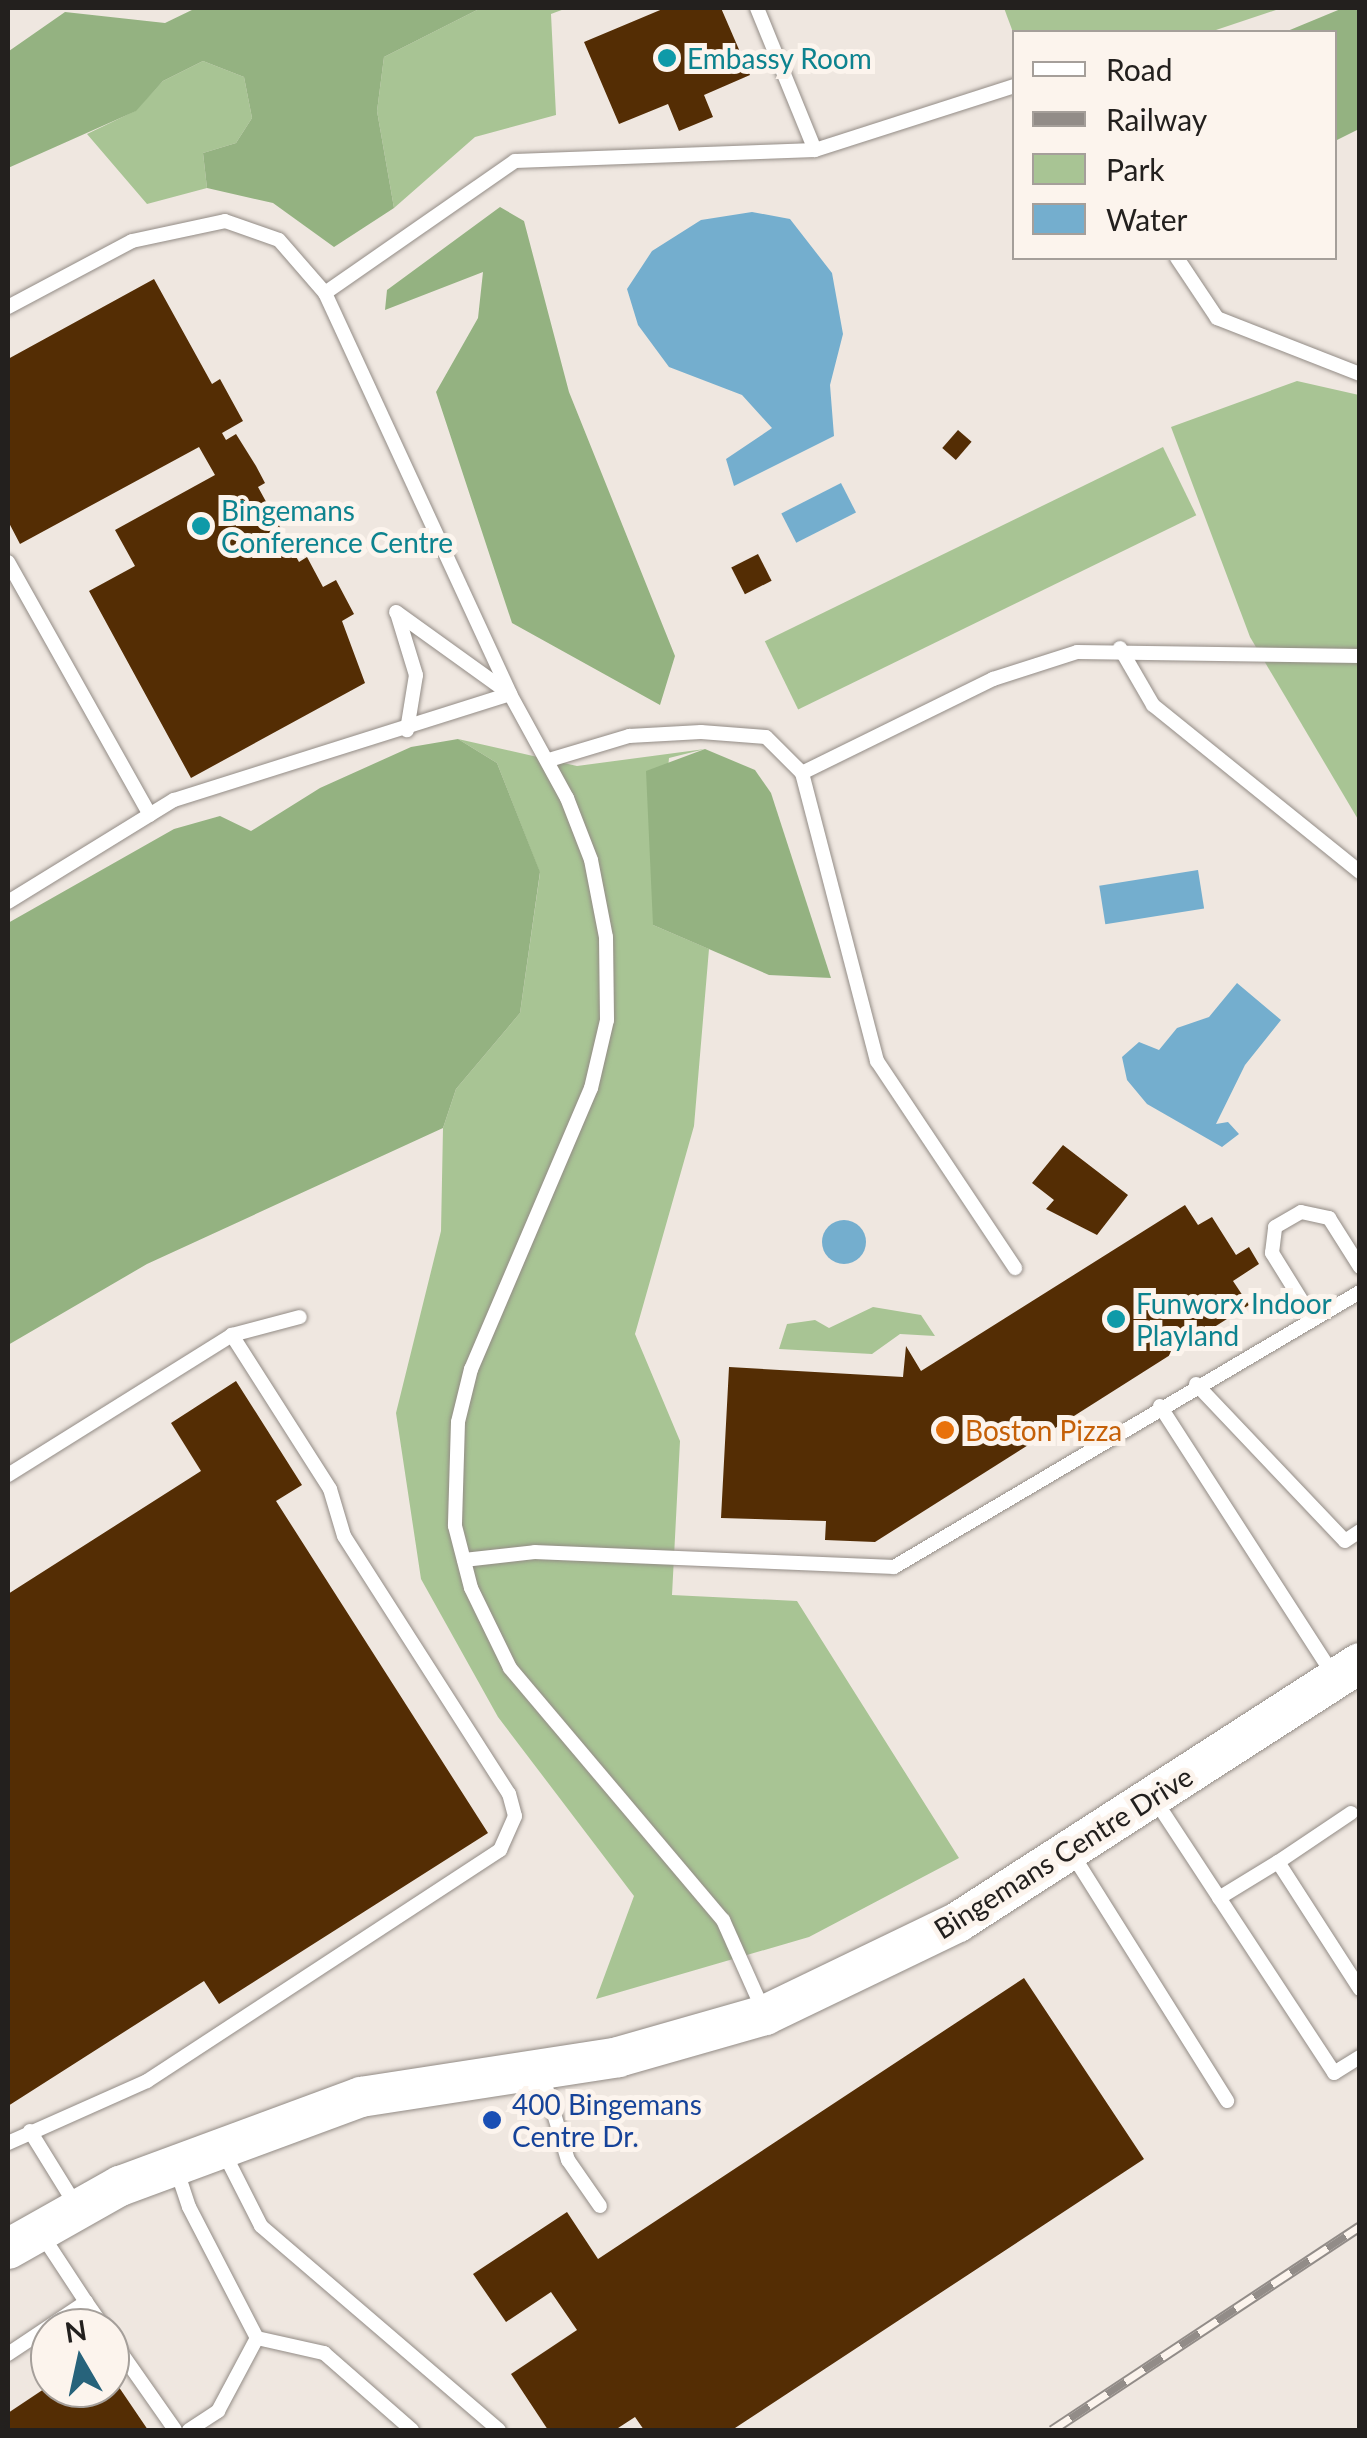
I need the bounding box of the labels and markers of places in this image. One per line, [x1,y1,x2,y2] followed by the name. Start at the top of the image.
[687,41,872,75] place label: Embassy Room
[656,47,678,69] marker: Embassy Room
[221,493,453,559] place label: Bingemans Conference Centre
[190,515,212,537] marker: Bingemans Conference Centre
[1136,1286,1332,1352] place label: Funworx Indoor Playland
[1105,1308,1127,1330] marker: Funworx Indoor Playland
[965,1413,1122,1447] place label: Boston Pizza
[934,1419,956,1441] marker: Boston Pizza
[512,2087,702,2153] place label: 400 Bingemans Centre Dr.
[481,2109,503,2131] marker: 400 Bingemans Centre Dr.

